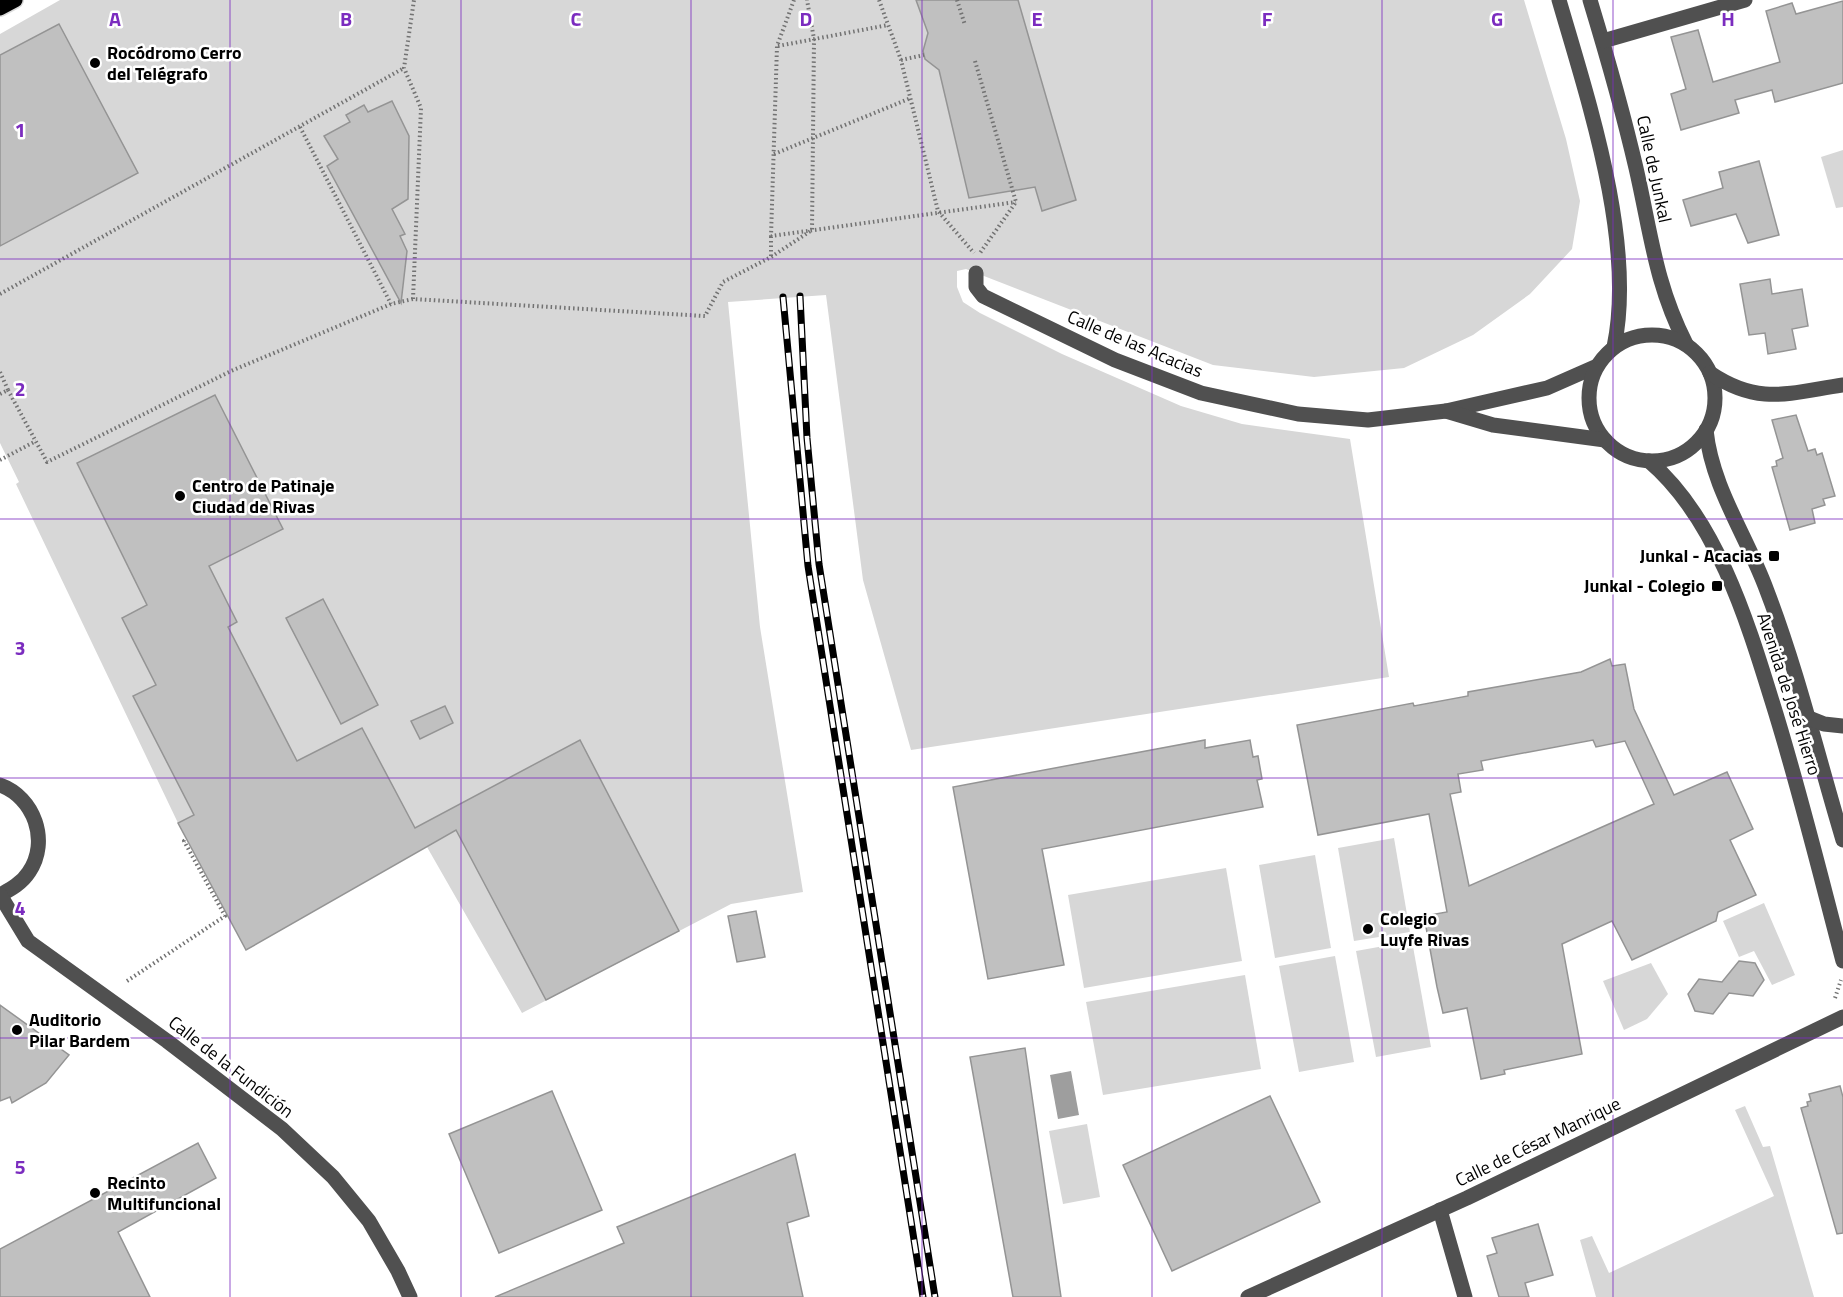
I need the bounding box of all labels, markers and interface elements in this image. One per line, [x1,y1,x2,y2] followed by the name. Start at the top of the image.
[109,3,121,34] text: A
[340,3,352,34] text: B
[571,3,582,34] text: C
[800,3,812,34] text: D
[1031,3,1043,34] text: E
[1262,3,1273,34] text: F
[1491,3,1503,34] text: G
[1721,3,1735,34] text: H
[107,39,242,87] place label: Rocódromo Cerro del Telégrafo
[88,56,102,70] marker: Rocódromo Cerro del Telégrafo
[1630,113,1679,225] street label: Calle de Junkal
[14,114,26,145] text: 1
[1063,303,1207,384] street label: Calle de las Acacias
[14,373,26,404] text: 2
[192,472,334,520] place label: Centro de Patinaje Ciudad de Rivas
[173,489,187,503] marker: Centro de Patinaje Ciudad de Rivas
[1640,542,1762,569] place label: Junkal - Acacias
[1767,549,1781,563] marker: Junkal - Acacias
[1584,572,1705,599] place label: Junkal - Colegio
[1710,579,1724,593] marker: Junkal - Colegio
[1750,609,1829,779] street label: Avenida de José Hierro
[14,632,26,663] text: 3
[14,892,26,923] text: 4
[1380,905,1469,953] place label: Colegio Luyfe Rivas
[1361,922,1375,936] marker: Colegio Luyfe Rivas
[29,1006,130,1054] place label: Auditorio Pilar Bardem
[163,1009,300,1124] street label: Calle de la Fundición
[10,1023,24,1037] marker: Auditorio Pilar Bardem
[1450,1090,1625,1193] street label: Calle de César Manrique
[14,1151,26,1182] text: 5
[107,1169,221,1217] place label: Recinto Multifuncional
[88,1186,102,1200] marker: Recinto Multifuncional

